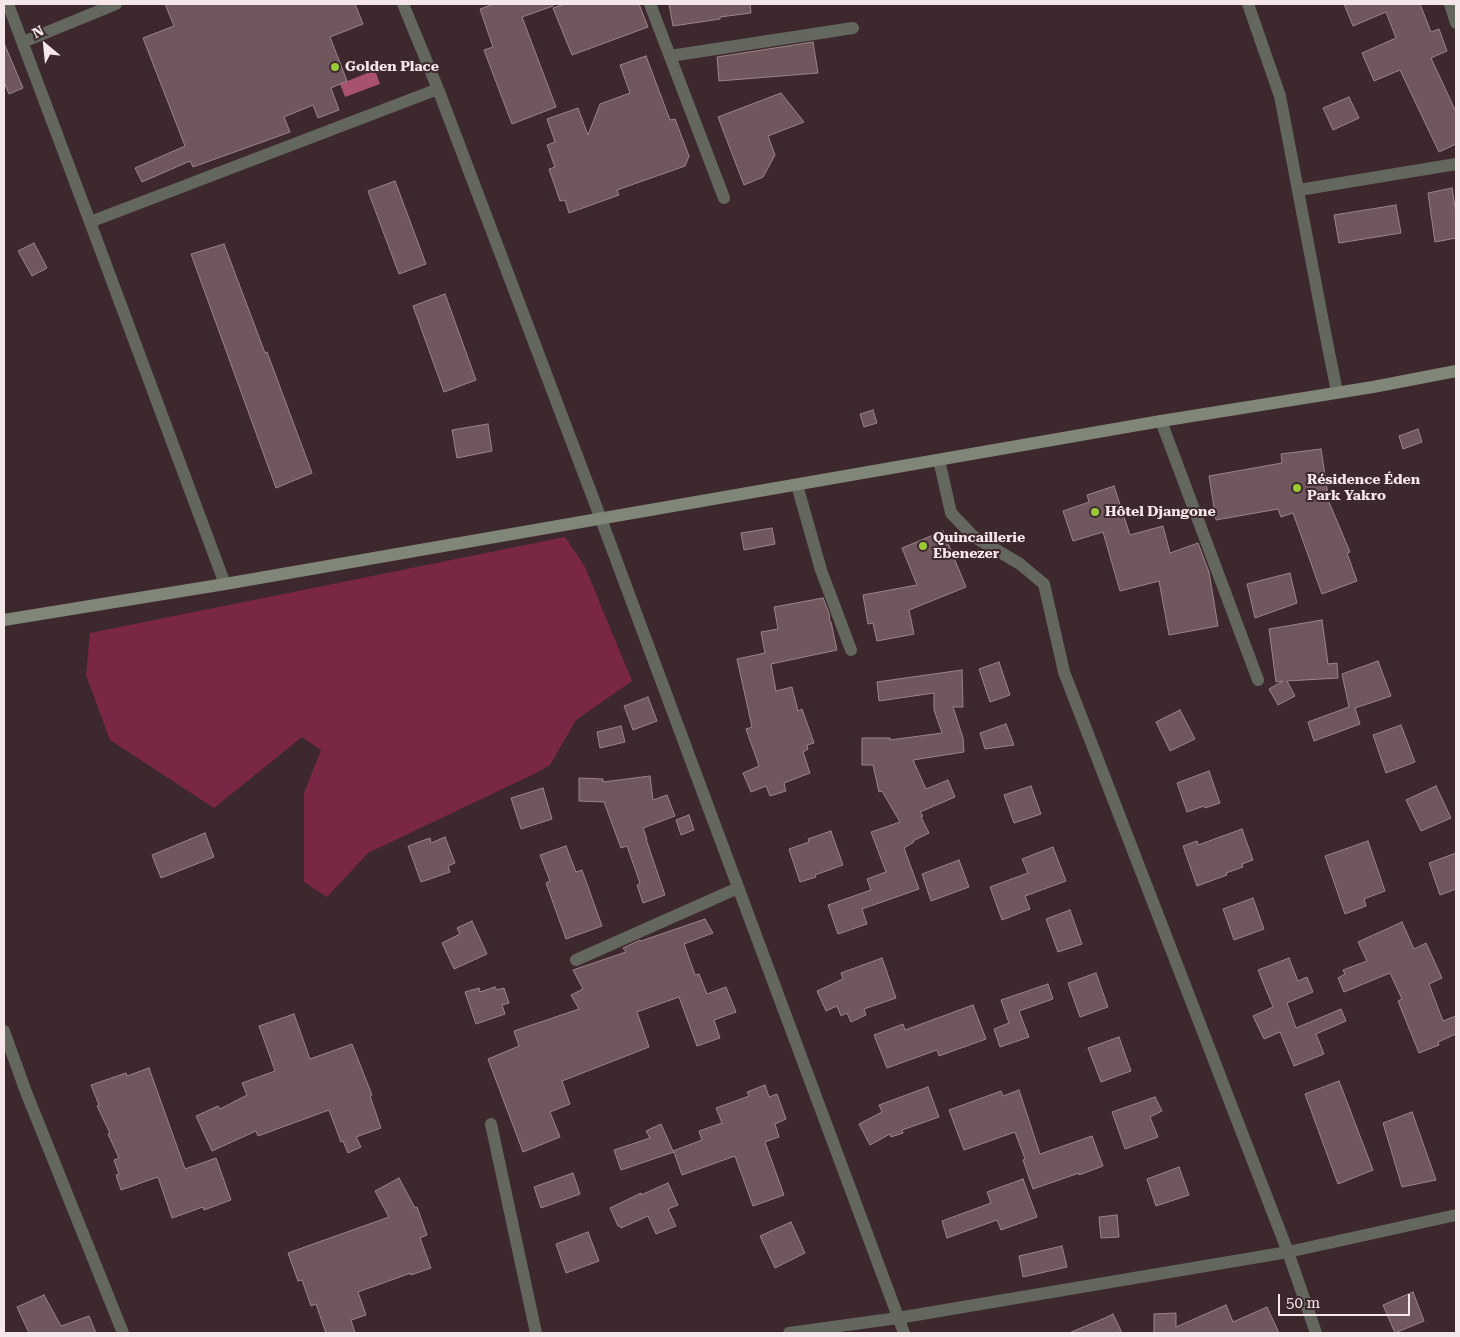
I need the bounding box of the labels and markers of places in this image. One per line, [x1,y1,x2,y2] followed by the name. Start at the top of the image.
[345,59,439,75] place label: Golden Place
[329,61,341,73] marker: Golden Place
[1307,472,1420,504] place label: Résidence Éden Park Yakro
[1291,482,1303,494] marker: Résidence Éden Park Yakro
[1105,504,1216,520] place label: Hôtel Djangone
[1089,506,1101,518] marker: Hôtel Djangone
[933,530,1025,562] place label: Quincaillerie Ebenezer
[917,540,929,552] marker: Quincaillerie Ebenezer

